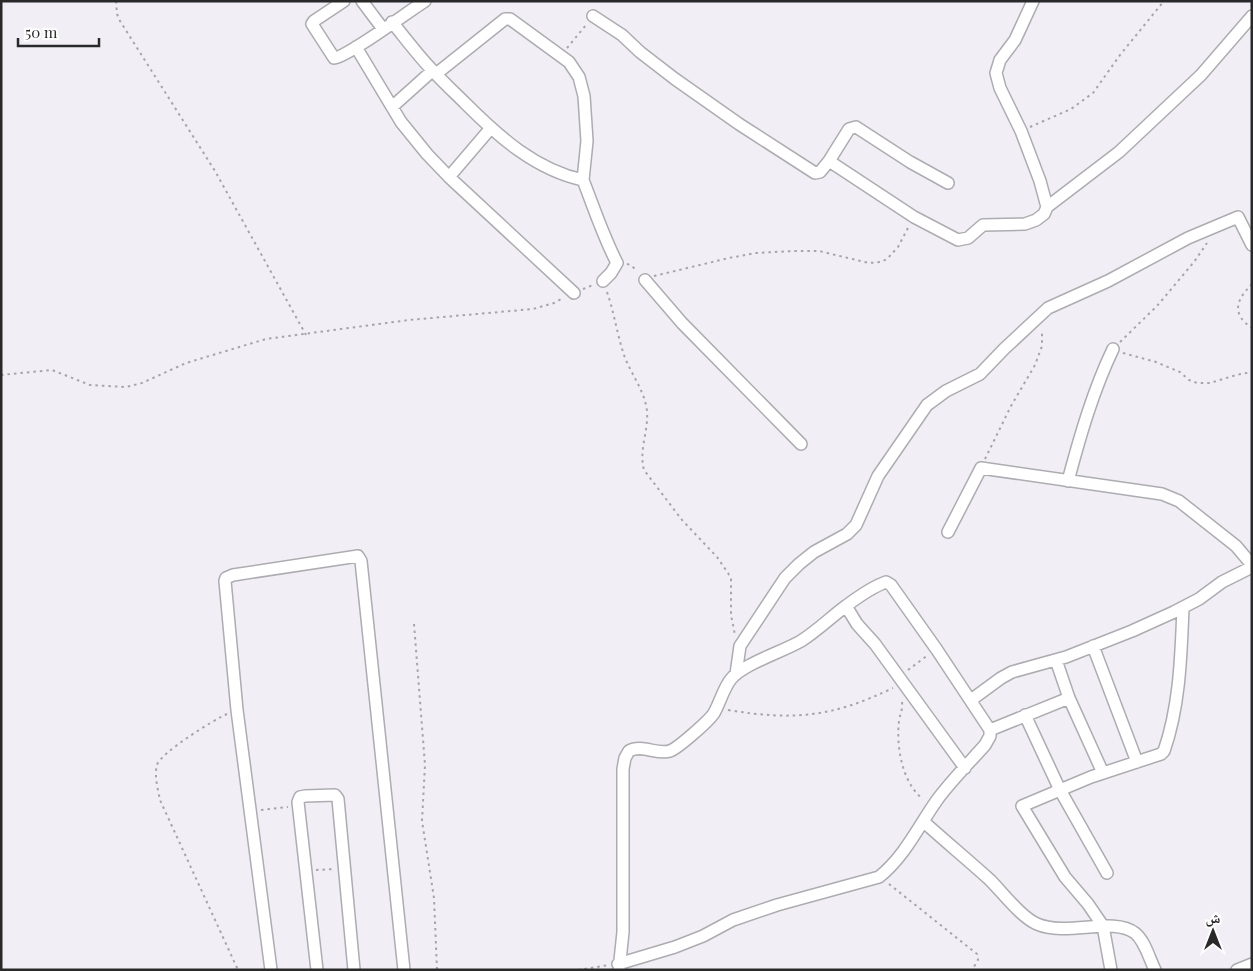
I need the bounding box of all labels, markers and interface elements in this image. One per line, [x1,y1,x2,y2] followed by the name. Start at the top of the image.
[18,15,99,47] scale bar
[25,22,58,42] text: 50 m
[1188,906,1238,956] north arrow
[1206,908,1221,927] text: ش

